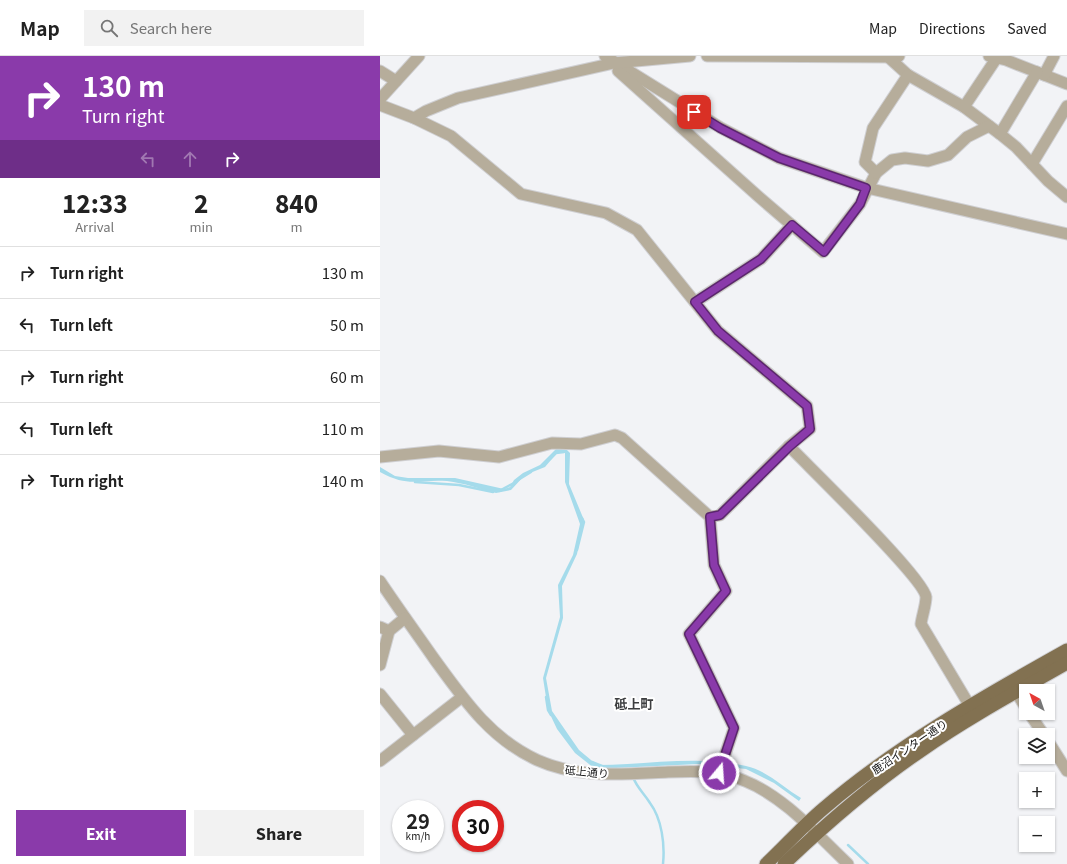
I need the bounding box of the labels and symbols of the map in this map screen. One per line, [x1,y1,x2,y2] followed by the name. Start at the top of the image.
[677,95,711,129] pin
[1019,684,1055,720] north arrow
[613,694,654,713] district label: 砥上町
[868,715,950,777] street label: 鹿沼インター通り
[698,752,740,794] position arrow
[564,761,610,781] street label: 砥上通り
[452,800,504,852] speed limit sign: 30

